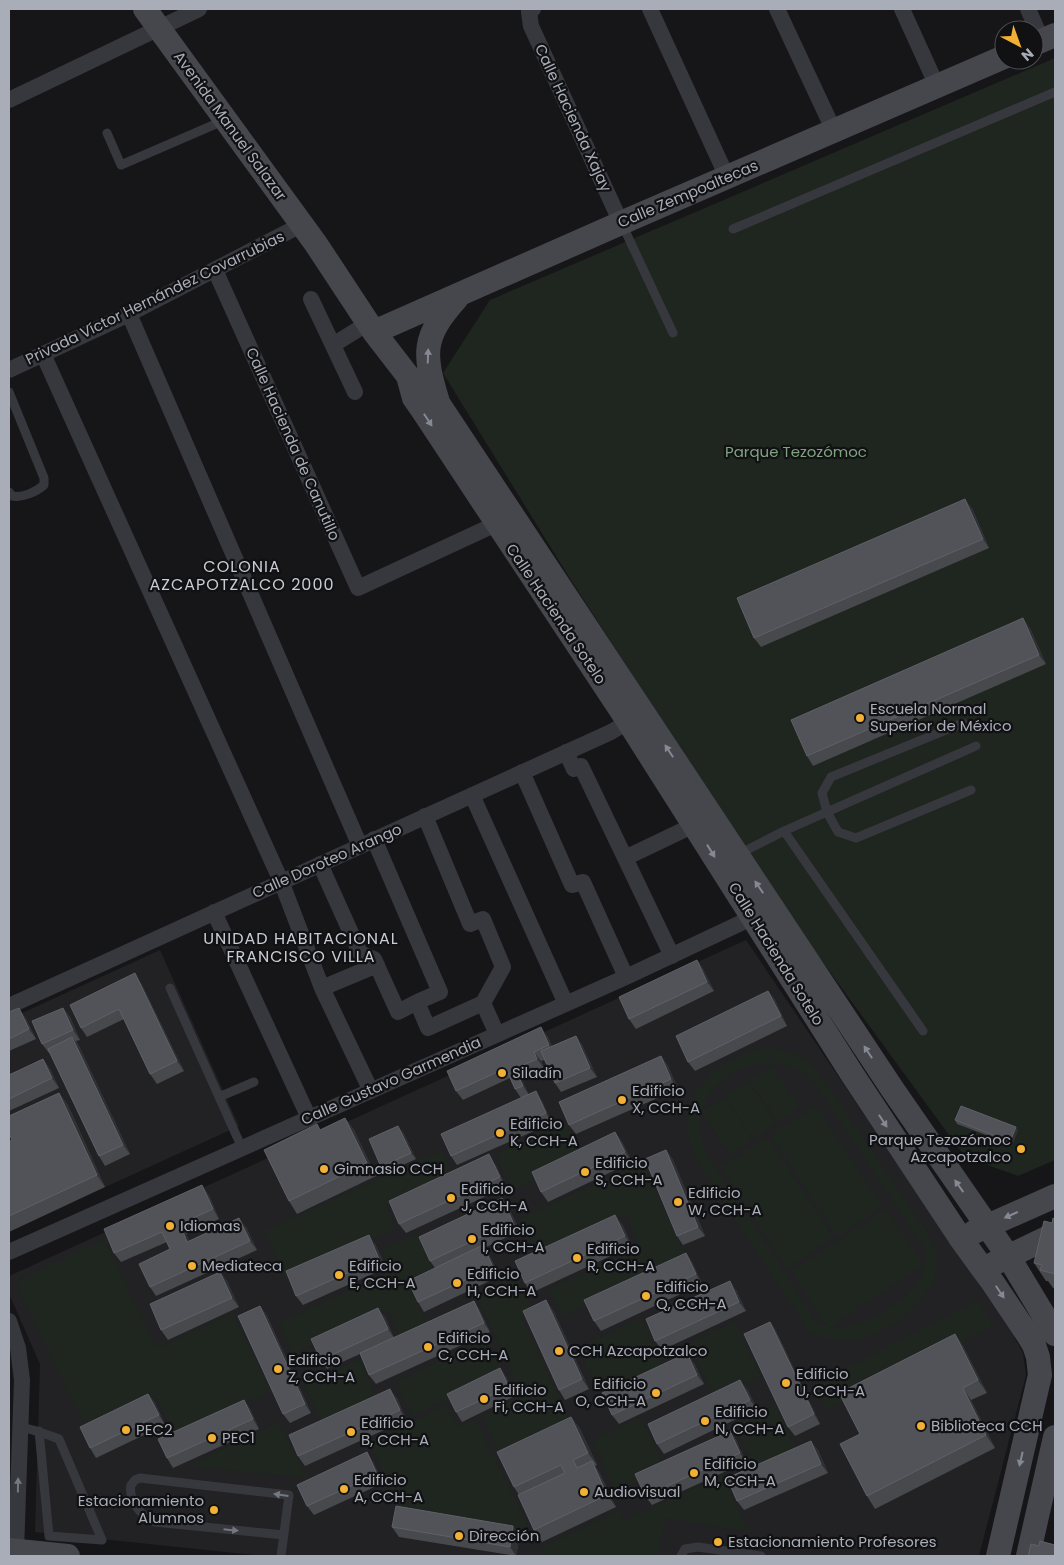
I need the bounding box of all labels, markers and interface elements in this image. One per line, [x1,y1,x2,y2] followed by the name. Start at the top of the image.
[994,20,1044,70] north arrow
[530,41,617,196] street label: Calle Hacienda Xajay
[1017,44,1038,66] text: N
[169,47,292,205] street label: Avenida Manuel Salazar
[614,154,761,233] street label: Calle Zempoaltecas
[22,225,288,370] street label: Privada Víctor Hernández Covarrubias
[241,344,346,544] street label: Calle Hacienda de Canutillo
[425,347,433,363] one-way arrow
[424,413,433,427] one-way arrow
[725,441,867,462] park label: Parque Tezozómoc
[501,539,611,688] street label: Calle Hacienda Sotelo
[150,555,334,596] district label: COLONIA AZCAPOTZALCO 2000
[870,698,1012,736] place label: Escuela Normal Superior de México
[854,712,866,724] marker: Escuela Normal Superior de México
[665,745,674,758] one-way arrow
[249,818,405,903] street label: Calle Doroteo Arango
[706,844,715,858] one-way arrow
[724,878,829,1029] street label: Calle Hacienda Sotelo
[754,880,764,894] one-way arrow
[203,927,399,968] district label: UNIDAD HABITACIONAL FRANCISCO VILLA
[298,1031,484,1130] street label: Calle Gustavo Garmendia
[863,1045,872,1058] one-way arrow
[512,1062,562,1083] place label: Siladín
[496,1067,508,1079] marker: Siladín
[632,1080,700,1118] place label: Edificio X, CCH-A
[616,1094,628,1106] marker: Edificio X, CCH-A
[510,1113,578,1151] place label: Edificio K, CCH-A
[878,1114,887,1128] one-way arrow
[494,1127,506,1139] marker: Edificio K, CCH-A
[869,1129,1011,1167] place label: Parque Tezozómoc Azcapotzalco
[1015,1143,1027,1155] marker: Parque Tezozómoc Azcapotzalco
[595,1152,663,1190] place label: Edificio S, CCH-A
[334,1158,443,1179] place label: Gimnasio CCH
[318,1163,330,1175] marker: Gimnasio CCH
[579,1166,591,1178] marker: Edificio S, CCH-A
[461,1178,528,1216] place label: Edificio J, CCH-A
[954,1179,964,1193] one-way arrow
[688,1182,762,1220] place label: Edificio W, CCH-A
[445,1192,457,1204] marker: Edificio J, CCH-A
[672,1196,684,1208] marker: Edificio W, CCH-A
[1004,1212,1018,1220] one-way arrow
[180,1215,241,1236] place label: Idiomas
[482,1219,545,1257] place label: Edificio I, CCH-A
[164,1220,176,1232] marker: Idiomas
[466,1233,478,1245] marker: Edificio I, CCH-A
[587,1238,655,1276] place label: Edificio R, CCH-A
[571,1252,583,1264] marker: Edificio R, CCH-A
[202,1255,282,1276] place label: Mediateca
[349,1255,416,1293] place label: Edificio E, CCH-A
[186,1260,198,1272] marker: Mediateca
[467,1263,536,1301] place label: Edificio H, CCH-A
[333,1269,345,1281] marker: Edificio E, CCH-A
[656,1276,727,1314] place label: Edificio Q, CCH-A
[451,1277,463,1289] marker: Edificio H, CCH-A
[995,1286,1005,1299] one-way arrow
[640,1290,652,1302] marker: Edificio Q, CCH-A
[438,1327,508,1365] place label: Edificio C, CCH-A
[569,1340,707,1361] place label: CCH Azcapotzalco
[422,1341,434,1353] marker: Edificio C, CCH-A
[553,1345,565,1357] marker: CCH Azcapotzalco
[288,1349,355,1387] place label: Edificio Z, CCH-A
[272,1363,284,1375] marker: Edificio Z, CCH-A
[796,1363,865,1401] place label: Edificio U, CCH-A
[575,1373,646,1411] place label: Edificio O, CCH-A
[780,1377,792,1389] marker: Edificio U, CCH-A
[494,1379,564,1417] place label: Edificio Fi, CCH-A
[650,1387,662,1399] marker: Edificio O, CCH-A
[478,1393,490,1405] marker: Edificio Fi, CCH-A
[715,1401,784,1439] place label: Edificio N, CCH-A
[361,1412,429,1450] place label: Edificio B, CCH-A
[699,1415,711,1427] marker: Edificio N, CCH-A
[931,1415,1043,1436] place label: Biblioteca CCH
[136,1419,173,1440] place label: PEC2
[915,1420,927,1432] marker: Biblioteca CCH
[120,1424,132,1436] marker: PEC2
[345,1426,357,1438] marker: Edificio B, CCH-A
[222,1427,255,1448] place label: PEC1
[206,1432,218,1444] marker: PEC1
[1017,1452,1025,1467] one-way arrow
[704,1453,776,1491] place label: Edificio M, CCH-A
[688,1467,700,1479] marker: Edificio M, CCH-A
[354,1469,423,1507] place label: Edificio A, CCH-A
[14,1477,22,1493] one-way arrow
[594,1481,681,1502] place label: Audiovisual
[338,1483,350,1495] marker: Edificio A, CCH-A
[578,1486,590,1498] marker: Audiovisual
[78,1490,204,1528] place label: Estacionamiento Alumnos
[272,1490,288,1498] one-way arrow
[208,1504,220,1516] marker: Estacionamiento Alumnos
[469,1525,539,1546] place label: Dirección
[223,1526,239,1534] one-way arrow
[453,1530,465,1542] marker: Dirección
[728,1531,937,1552] place label: Estacionamiento Profesores
[712,1536,724,1548] marker: Estacionamiento Profesores

